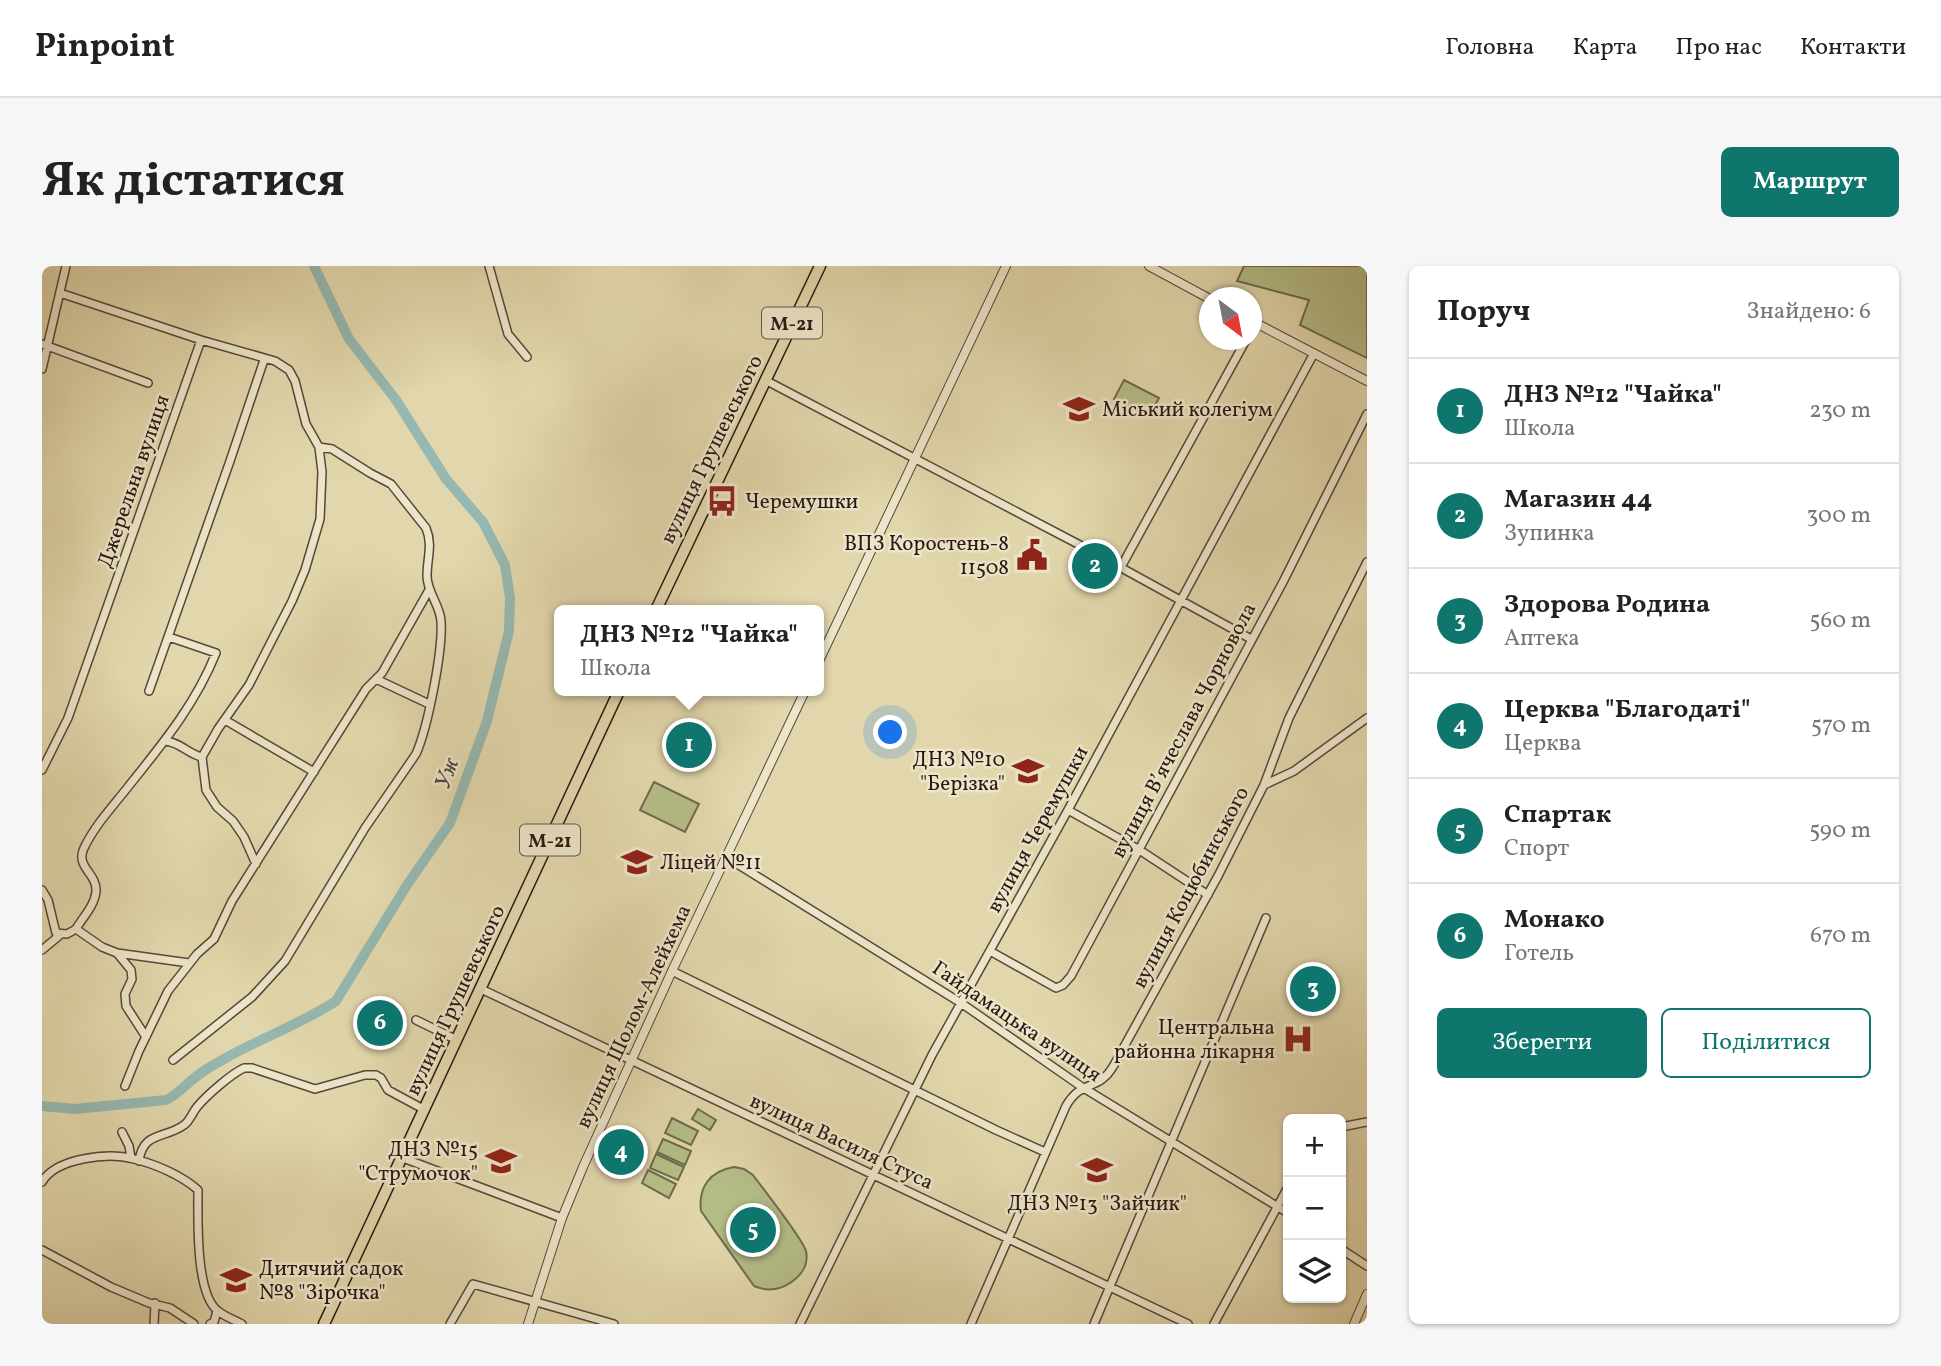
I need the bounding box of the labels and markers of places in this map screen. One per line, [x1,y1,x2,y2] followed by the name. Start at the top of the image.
[1062,392,1096,426] school or university icon: Міський колегіум
[1102,396,1273,425] place label: Міський колегіум
[705,484,739,518] bus stop icon: Черемушки
[745,488,859,517] place label: Черемушки
[844,530,1009,583] place label: ВПЗ Коростень-8 11508
[1015,538,1049,572] public building icon: ВПЗ Коростень-8 11508
[1072,540,1118,592] pin: 2
[666,719,712,771] pin: 1
[913,746,1005,799] place label: ДНЗ №10 "Берізка"
[1011,754,1045,788] school or university icon: ДНЗ №10 "Берізка"
[620,845,654,879] school or university icon: Ліцей №11
[660,849,761,878] place label: Ліцей №11
[1290,963,1336,1015] pin: 3
[357,997,403,1049] pin: 6
[1114,1014,1275,1067] place label: Центральна районна лікарня
[1281,1022,1315,1056] hospital icon: Центральна районна лікарня
[598,1126,644,1178] pin: 4
[358,1136,478,1189] place label: ДНЗ №15 "Струмочок"
[484,1144,518,1178] school or university icon: ДНЗ №15 "Струмочок"
[1080,1153,1114,1187] school or university icon: ДНЗ №13 "Зайчик"
[1007,1190,1187,1219] place label: ДНЗ №13 "Зайчик"
[730,1204,776,1256] pin: 5
[259,1255,404,1308] place label: Дитячий садок №8 "Зірочка"
[219,1263,253,1297] school or university icon: Дитячий садок №8 "Зірочка"

